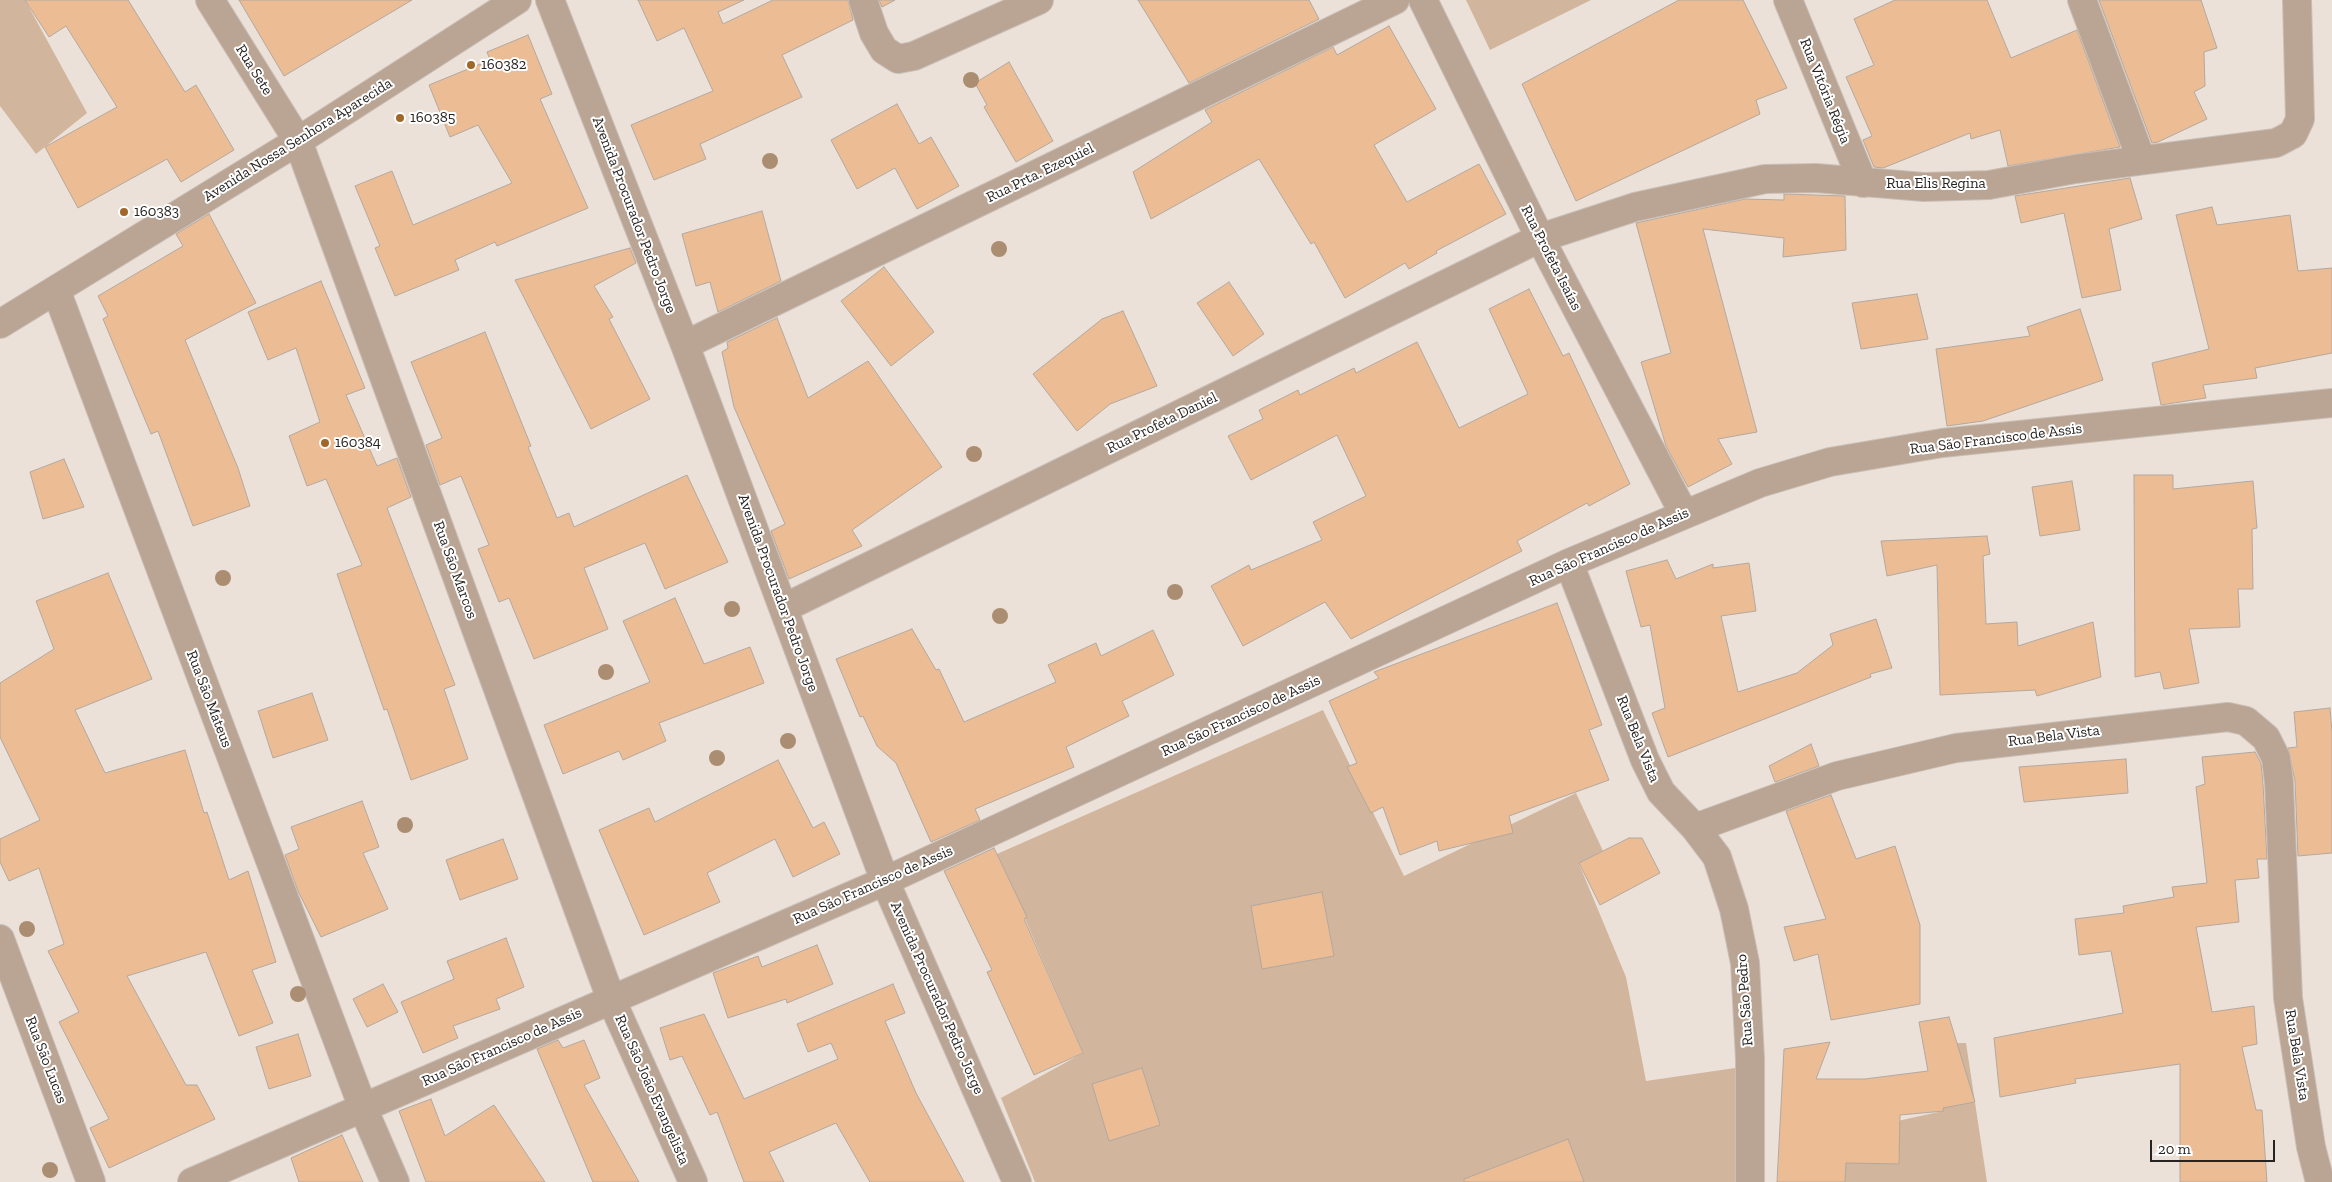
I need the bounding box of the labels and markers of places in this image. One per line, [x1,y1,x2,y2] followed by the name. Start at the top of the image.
[481,56,527,74] place label: 160382
[465,59,477,71] marker: 160382
[410,109,455,127] place label: 160385
[394,112,406,124] marker: 160385
[134,203,179,221] place label: 160383
[118,206,130,218] marker: 160383
[335,434,381,452] place label: 160384
[319,437,331,449] marker: 160384

